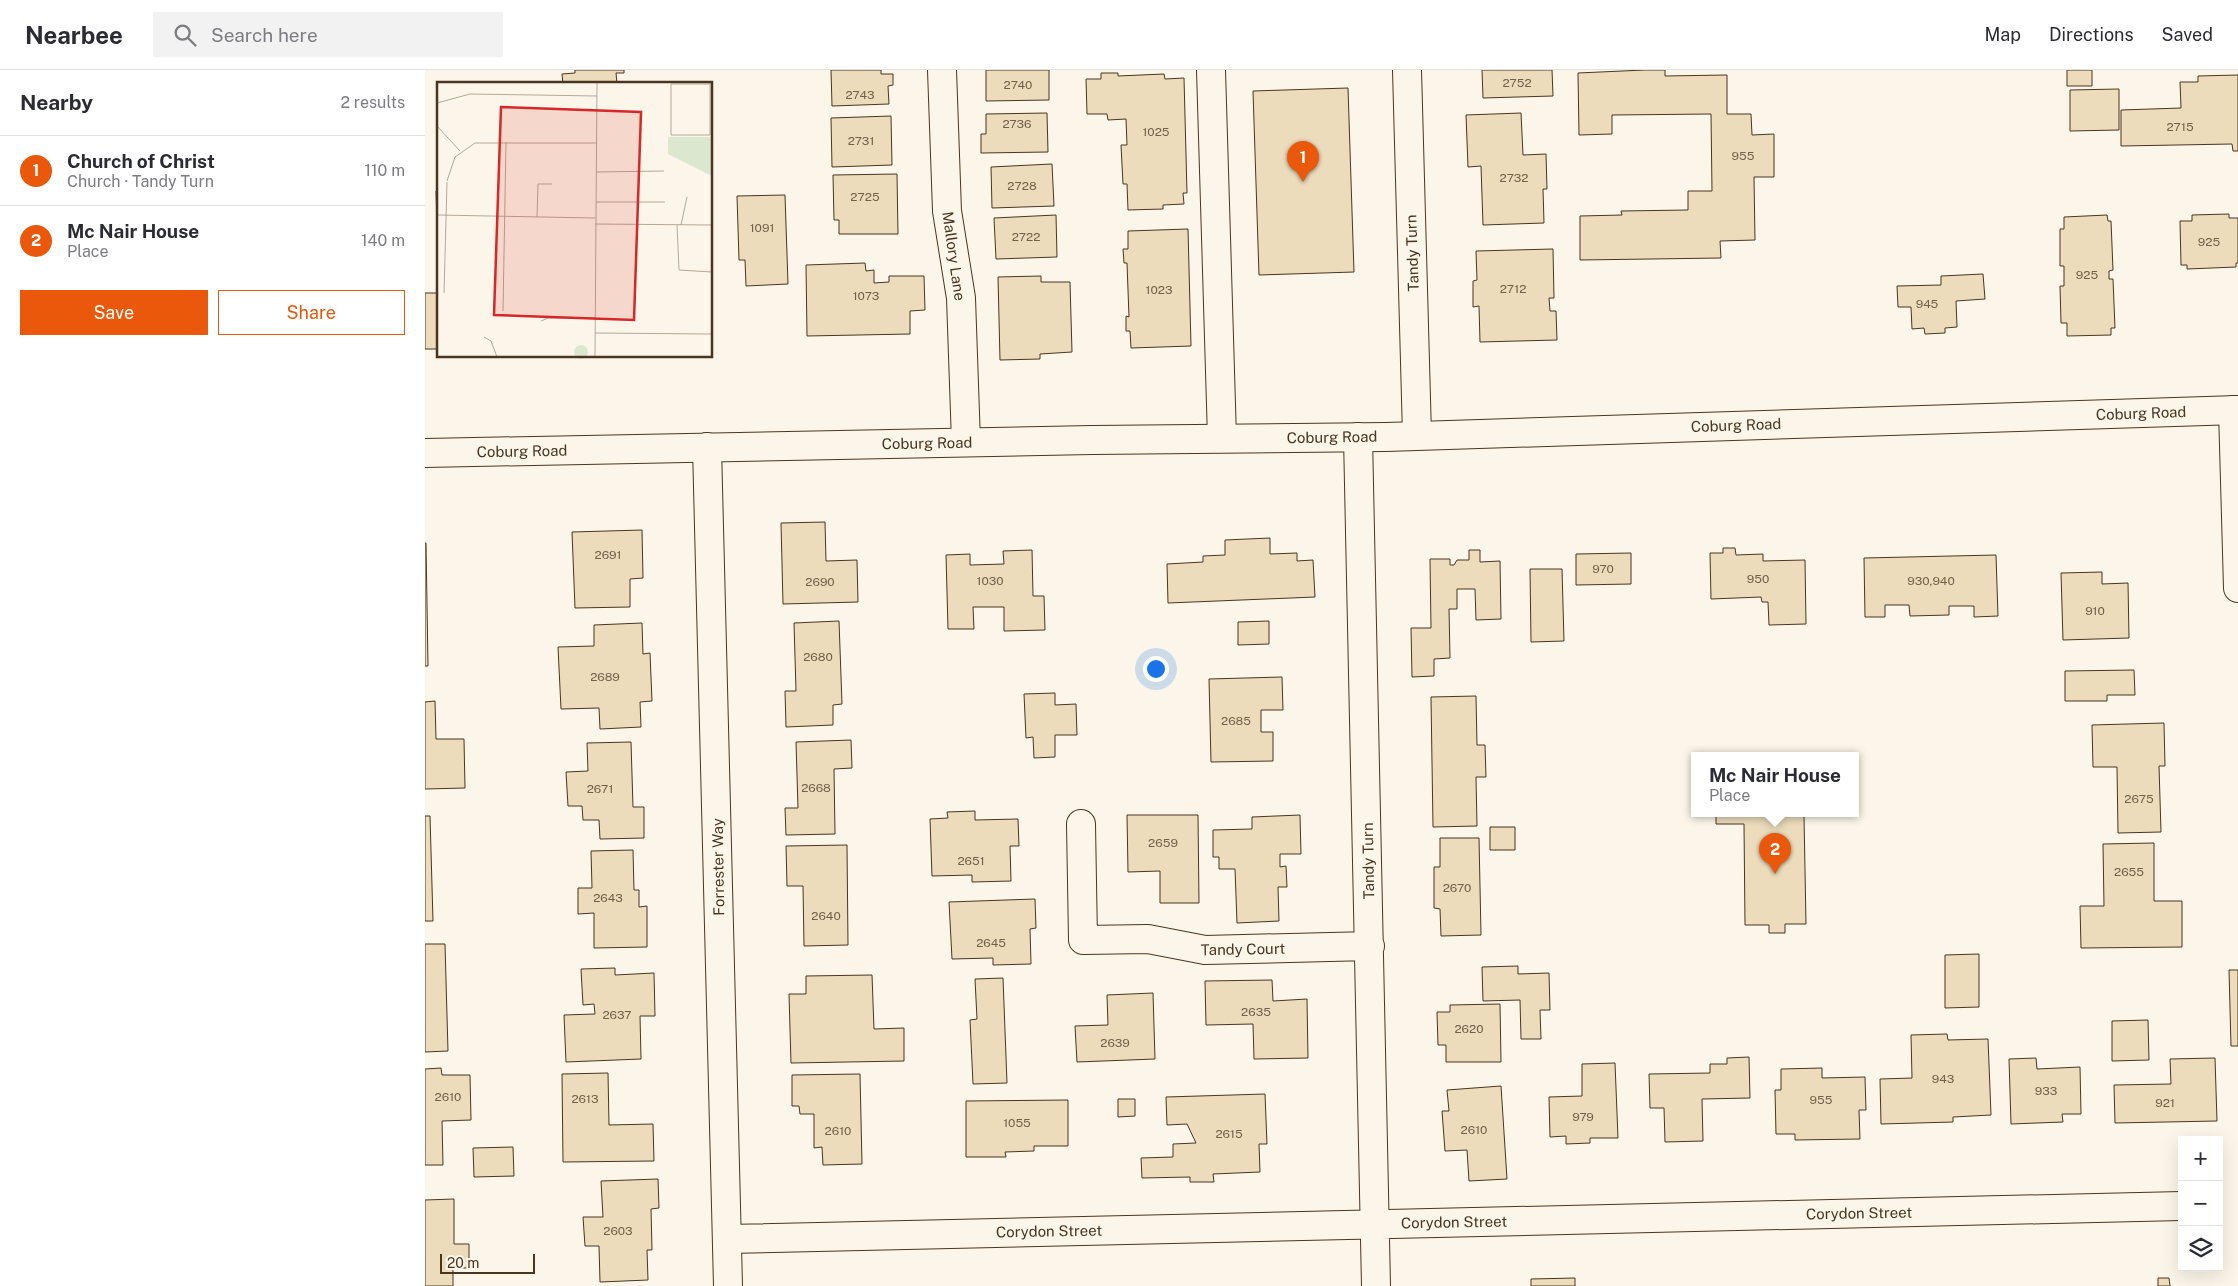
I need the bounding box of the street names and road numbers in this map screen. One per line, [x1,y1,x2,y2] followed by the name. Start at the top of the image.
[939,210,969,302] street label: Mallory Lane
[1402,214,1422,292] street label: Tandy Turn
[2095,403,2187,423] street label: Coburg Road
[1690,415,1782,435] street label: Coburg Road
[1287,428,1377,446] street label: Coburg Road
[882,434,972,452] street label: Coburg Road
[477,442,567,460] street label: Coburg Road
[709,818,727,916] street label: Forrester Way
[1359,822,1377,900] street label: Tandy Turn
[1201,940,1286,958] street label: Tandy Court
[1806,1204,1912,1222] street label: Corydon Street
[1401,1213,1507,1231] street label: Corydon Street
[996,1222,1102,1240] street label: Corydon Street

